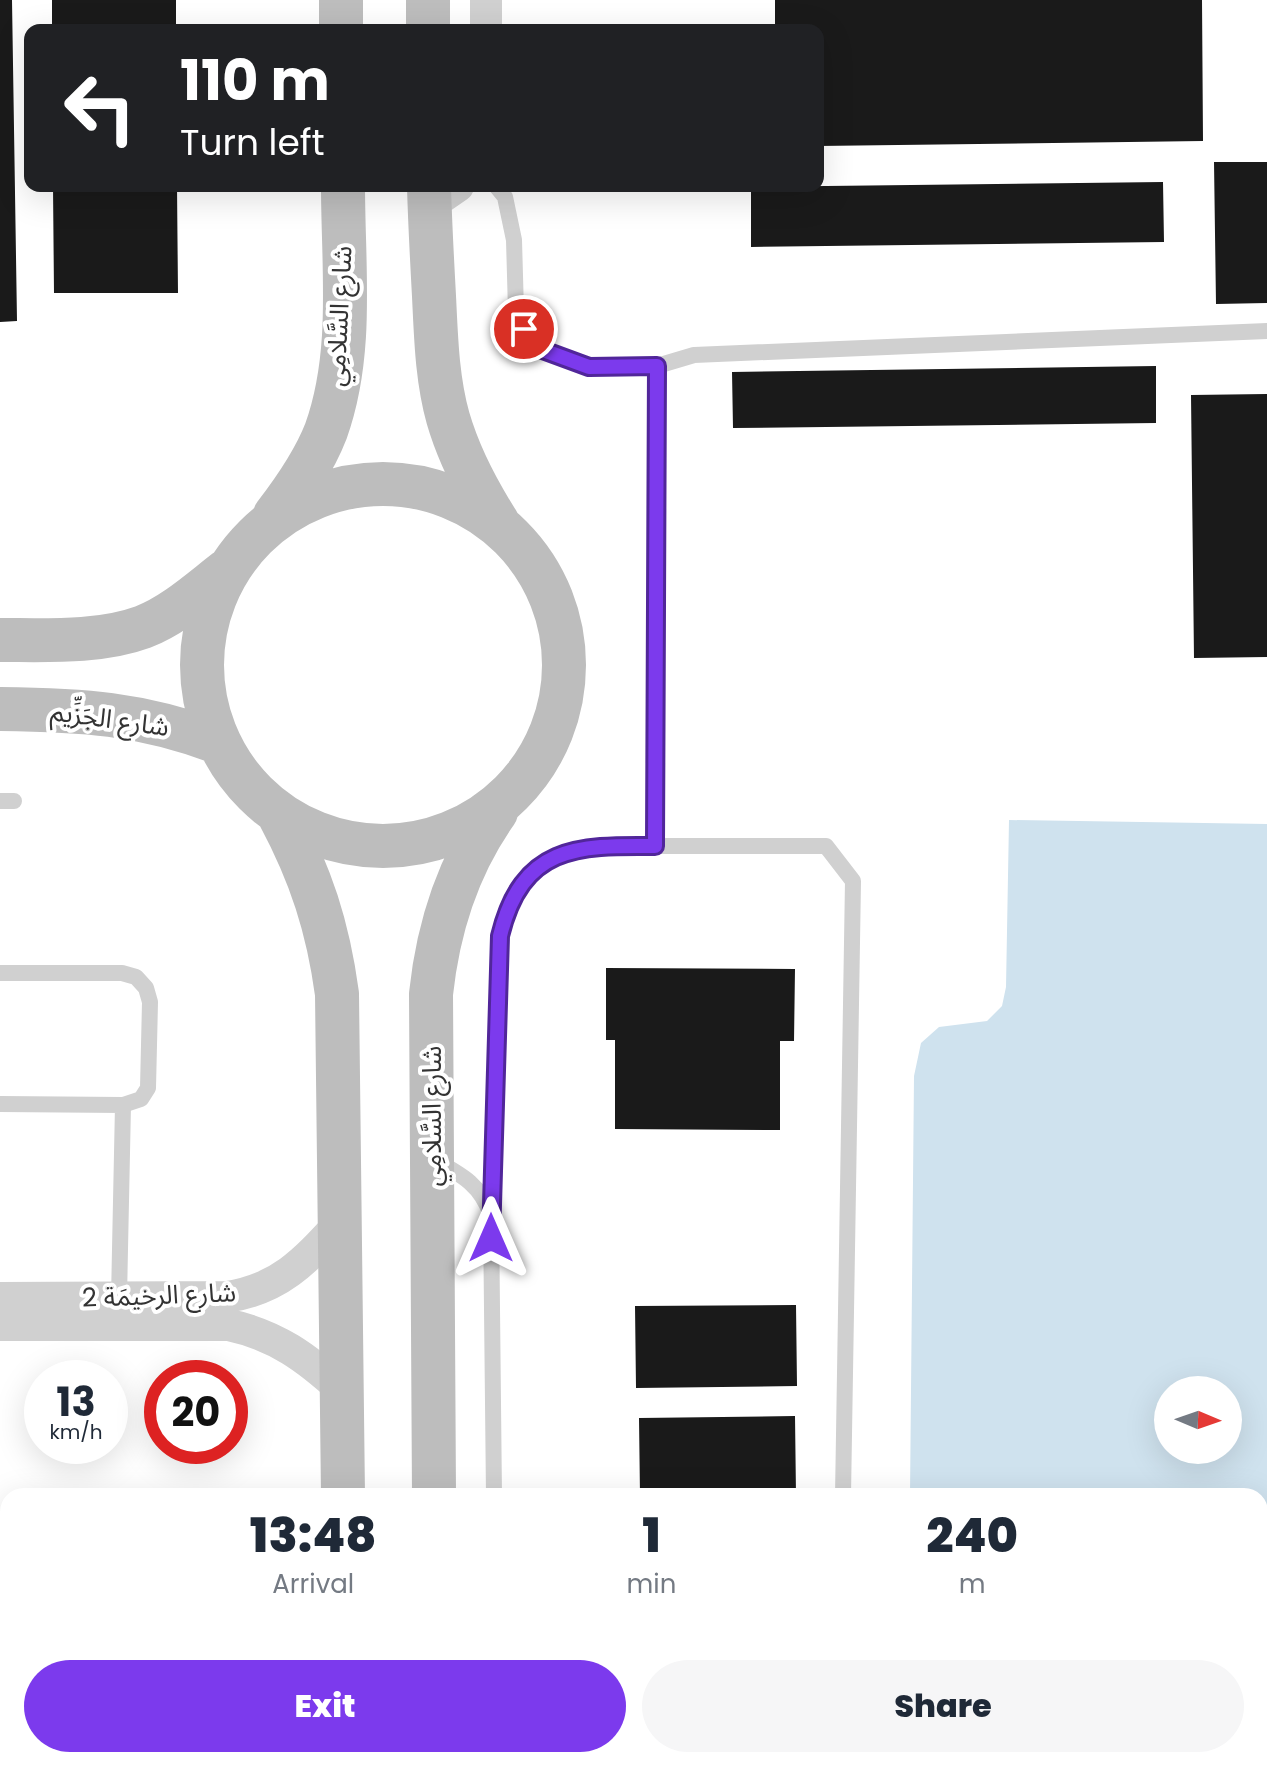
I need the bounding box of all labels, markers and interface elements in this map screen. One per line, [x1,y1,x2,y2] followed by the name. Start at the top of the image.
[180,41,330,120] text: 110 m
[48,56,152,160] icon: left
[180,117,325,168] text: Turn left
[317,245,363,387] street label: شارع السَّلامِي
[490,295,558,363] pin
[502,307,546,351] icon: arrive
[48,691,172,747] street label: شارع الجَزِّيم
[414,1045,452,1187] street label: شارع السَّلامِي
[449,1196,533,1280] position arrow
[81,1274,237,1317] street label: شارع الرخيمَة 2
[144,1360,248,1464] speed limit sign: 20
[56,1374,96,1430] text: 13
[1154,1376,1242,1464] north arrow
[1154,1376,1242,1464] map controls
[49,1418,103,1446] text: km/h
[250,1502,377,1569] text: 13:48
[642,1502,661,1569] text: 1
[926,1502,1018,1569] text: 240
[272,1566,354,1602] text: Arrival
[627,1566,676,1602] text: min
[959,1566,986,1602] text: m
[24,1660,626,1752] button: Exit
[642,1660,1244,1752] button: Share

